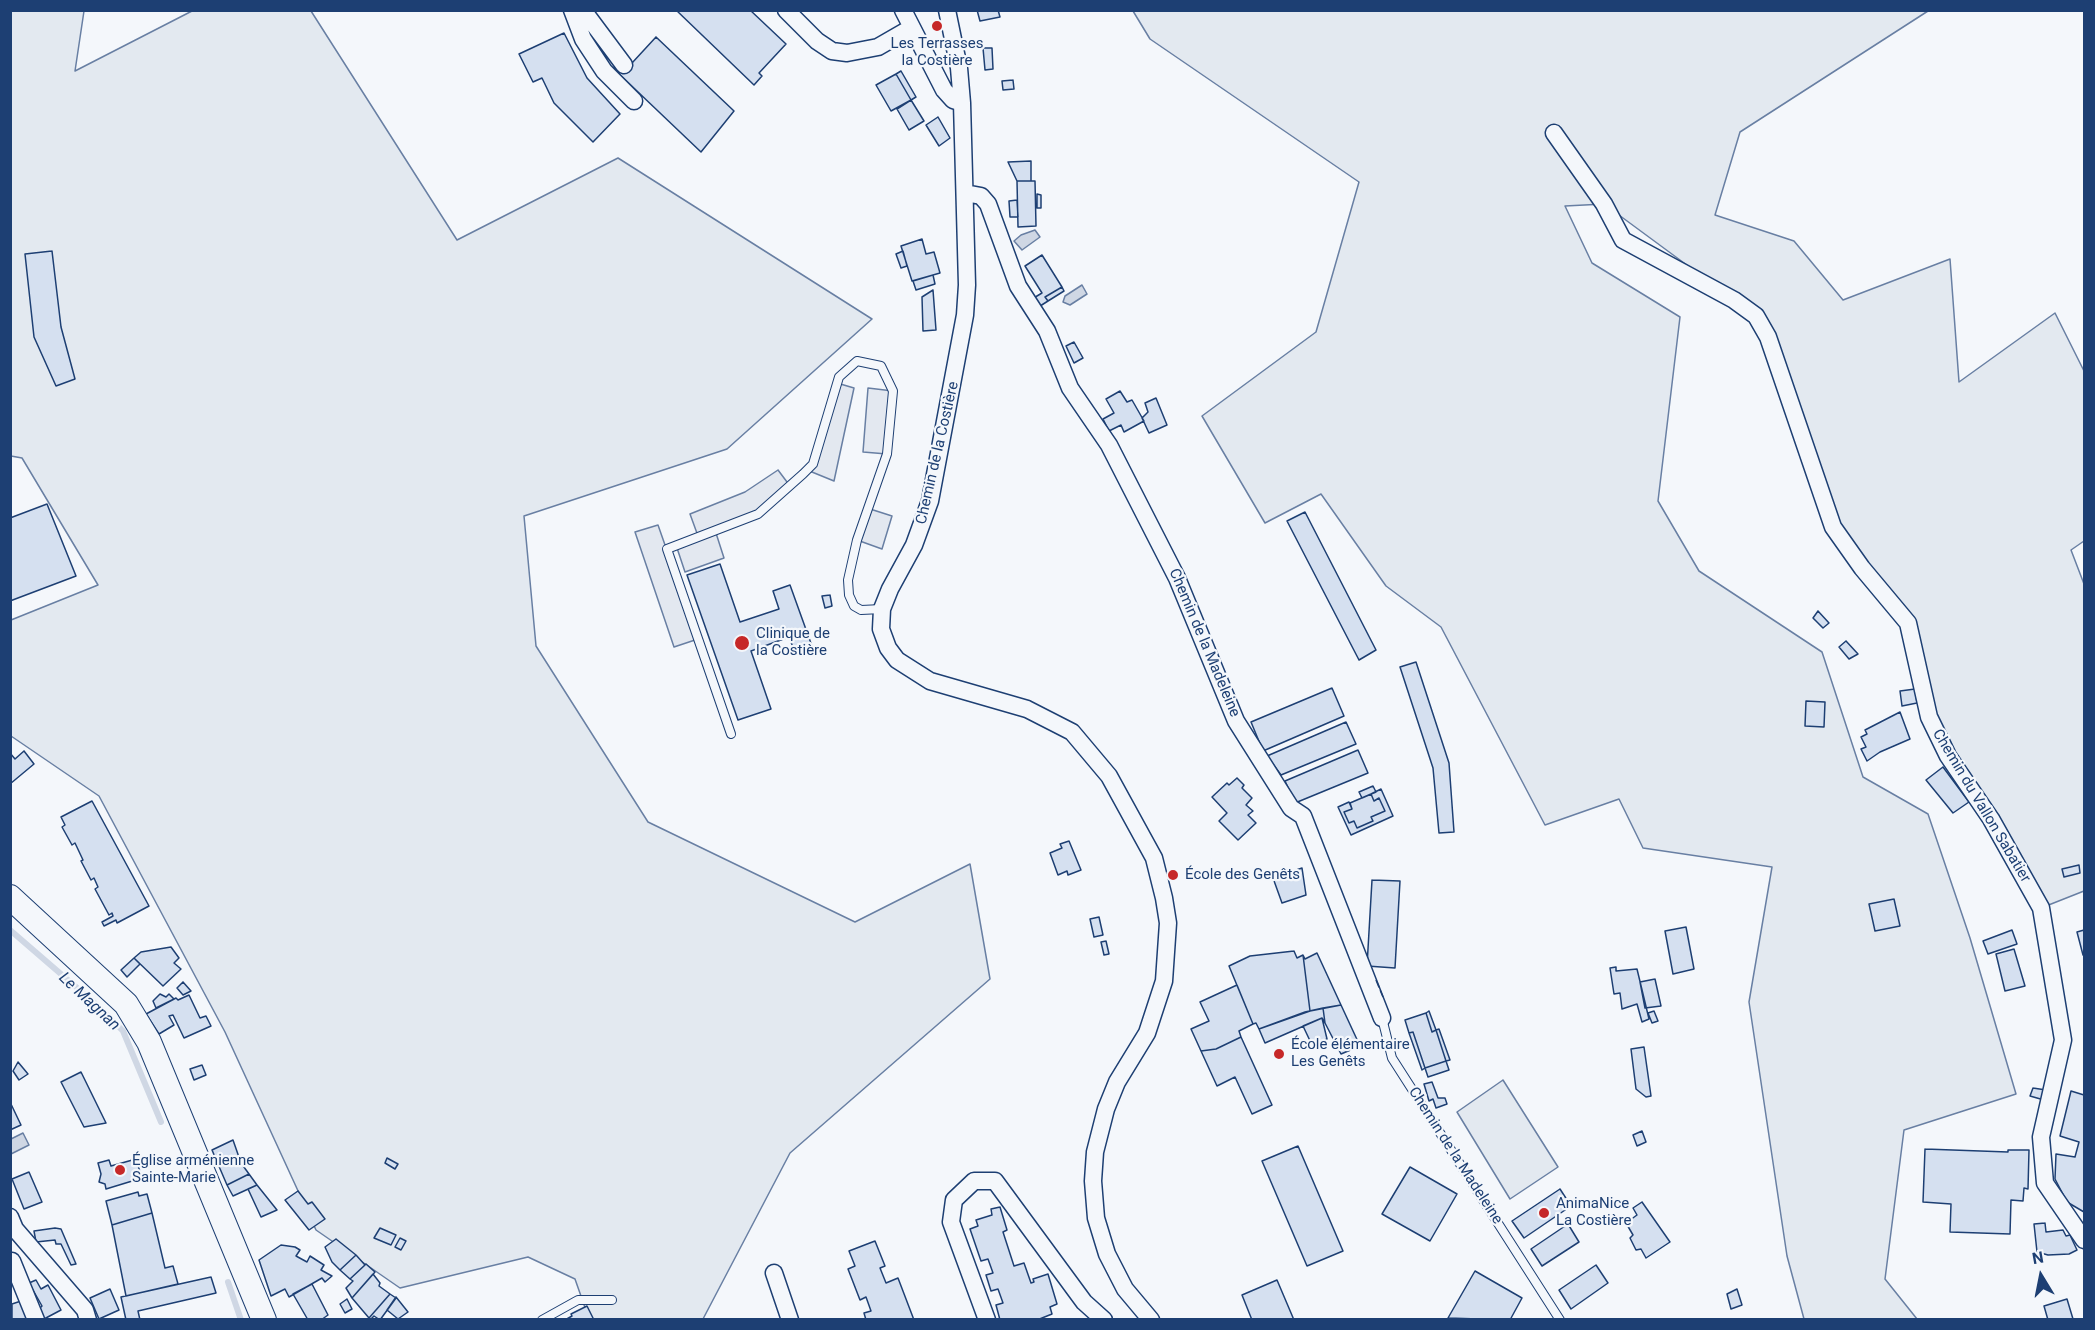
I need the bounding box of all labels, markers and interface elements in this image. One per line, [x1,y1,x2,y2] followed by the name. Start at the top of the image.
[930,19,944,33] marker: Les Terrasses la Costière
[891,35,983,70] place label: Les Terrasses la Costière
[913,380,963,526] street label: Chemin de la Costière
[1165,566,1243,720] street label: Chemin de la Madeleine
[756,625,830,660] place label: Clinique de la Costière
[733,634,751,652] marker: Clinique de la Costière
[1928,726,2034,886] street label: Chemin du Vallon Sabatier
[1185,866,1300,884] place label: École des Genêts
[1166,868,1180,882] marker: École des Genêts
[54,969,124,1035] water label: Le Magnan
[1291,1036,1410,1071] place label: École élémentaire Les Genêts
[1272,1047,1286,1061] marker: École élémentaire Les Genêts
[1404,1084,1506,1228] street label: Chemin de la Madeleine
[132,1152,254,1187] place label: Église arménienne Sainte-Marie
[113,1163,127,1177] marker: Église arménienne Sainte-Marie
[1556,1195,1631,1230] place label: AnimaNice La Costière
[1537,1206,1551,1220] marker: AnimaNice La Costière
[2011,1246,2071,1306] north arrow
[2031,1247,2045,1268] text: N

